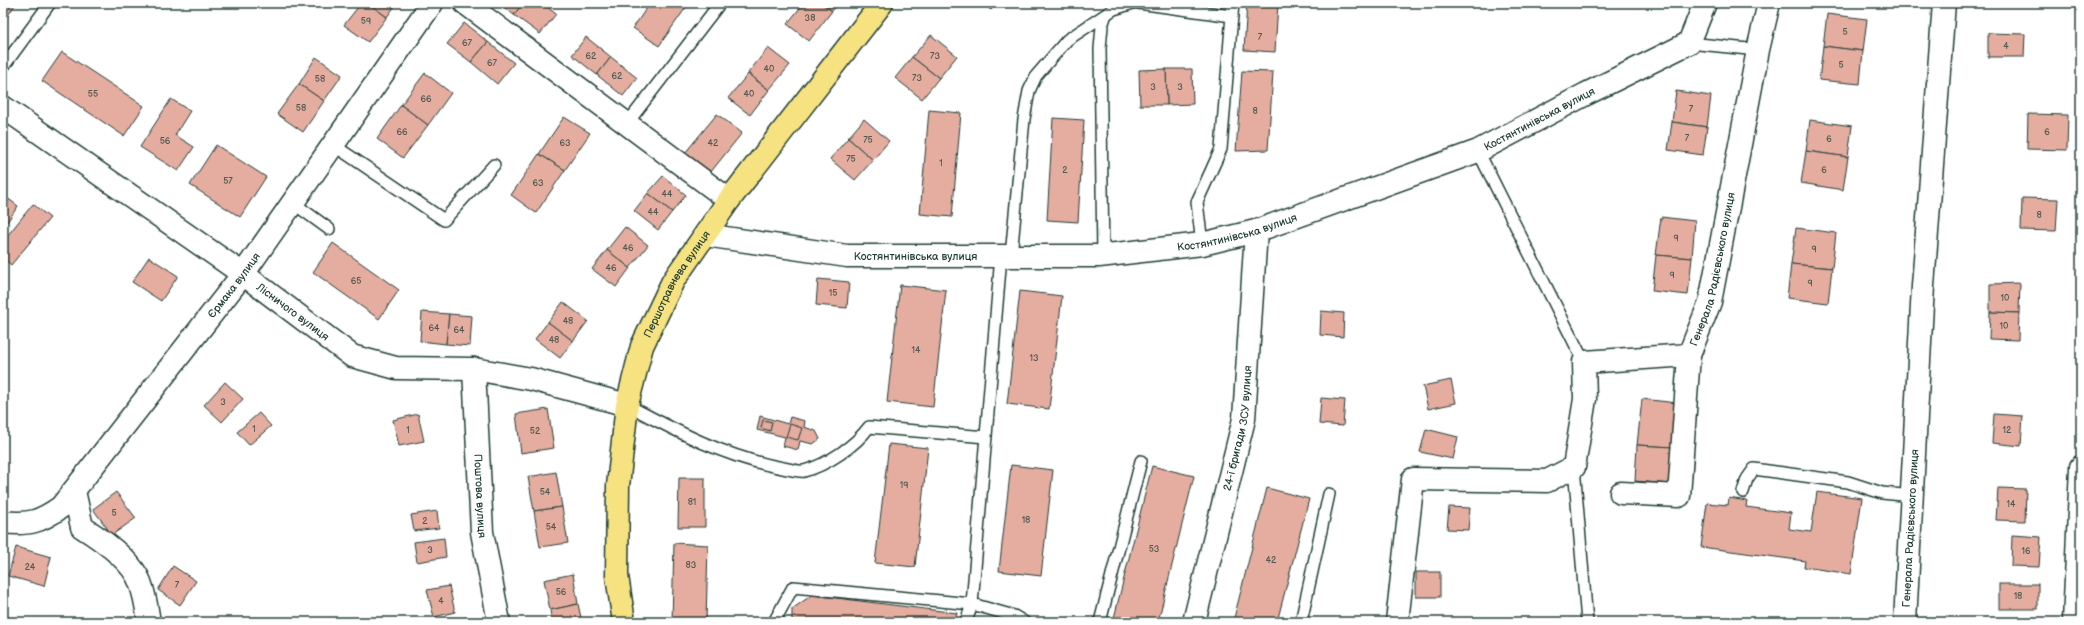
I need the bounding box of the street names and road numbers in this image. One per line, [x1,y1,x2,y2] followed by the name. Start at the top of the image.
[1482,85,1597,154] street label: Костянтинівська вулиця
[1687,191,1738,348] street label: Генерала Радієвського вулиця
[1176,211,1299,254] street label: Костянтинівська вулиця
[641,228,713,340] street label: Першотравнева вулиця
[205,250,263,321] street label: Єрмака вулиця
[854,250,977,263] street label: Костянтинівська вулиця
[253,280,332,344] street label: Лісничого вулиця
[1221,365,1254,492] street label: 24-ї бригади ЗСУ вулиця
[1900,449,1921,608] street label: Генерала Радієвського вулиця
[471,453,489,539] street label: Поштова вулиця

